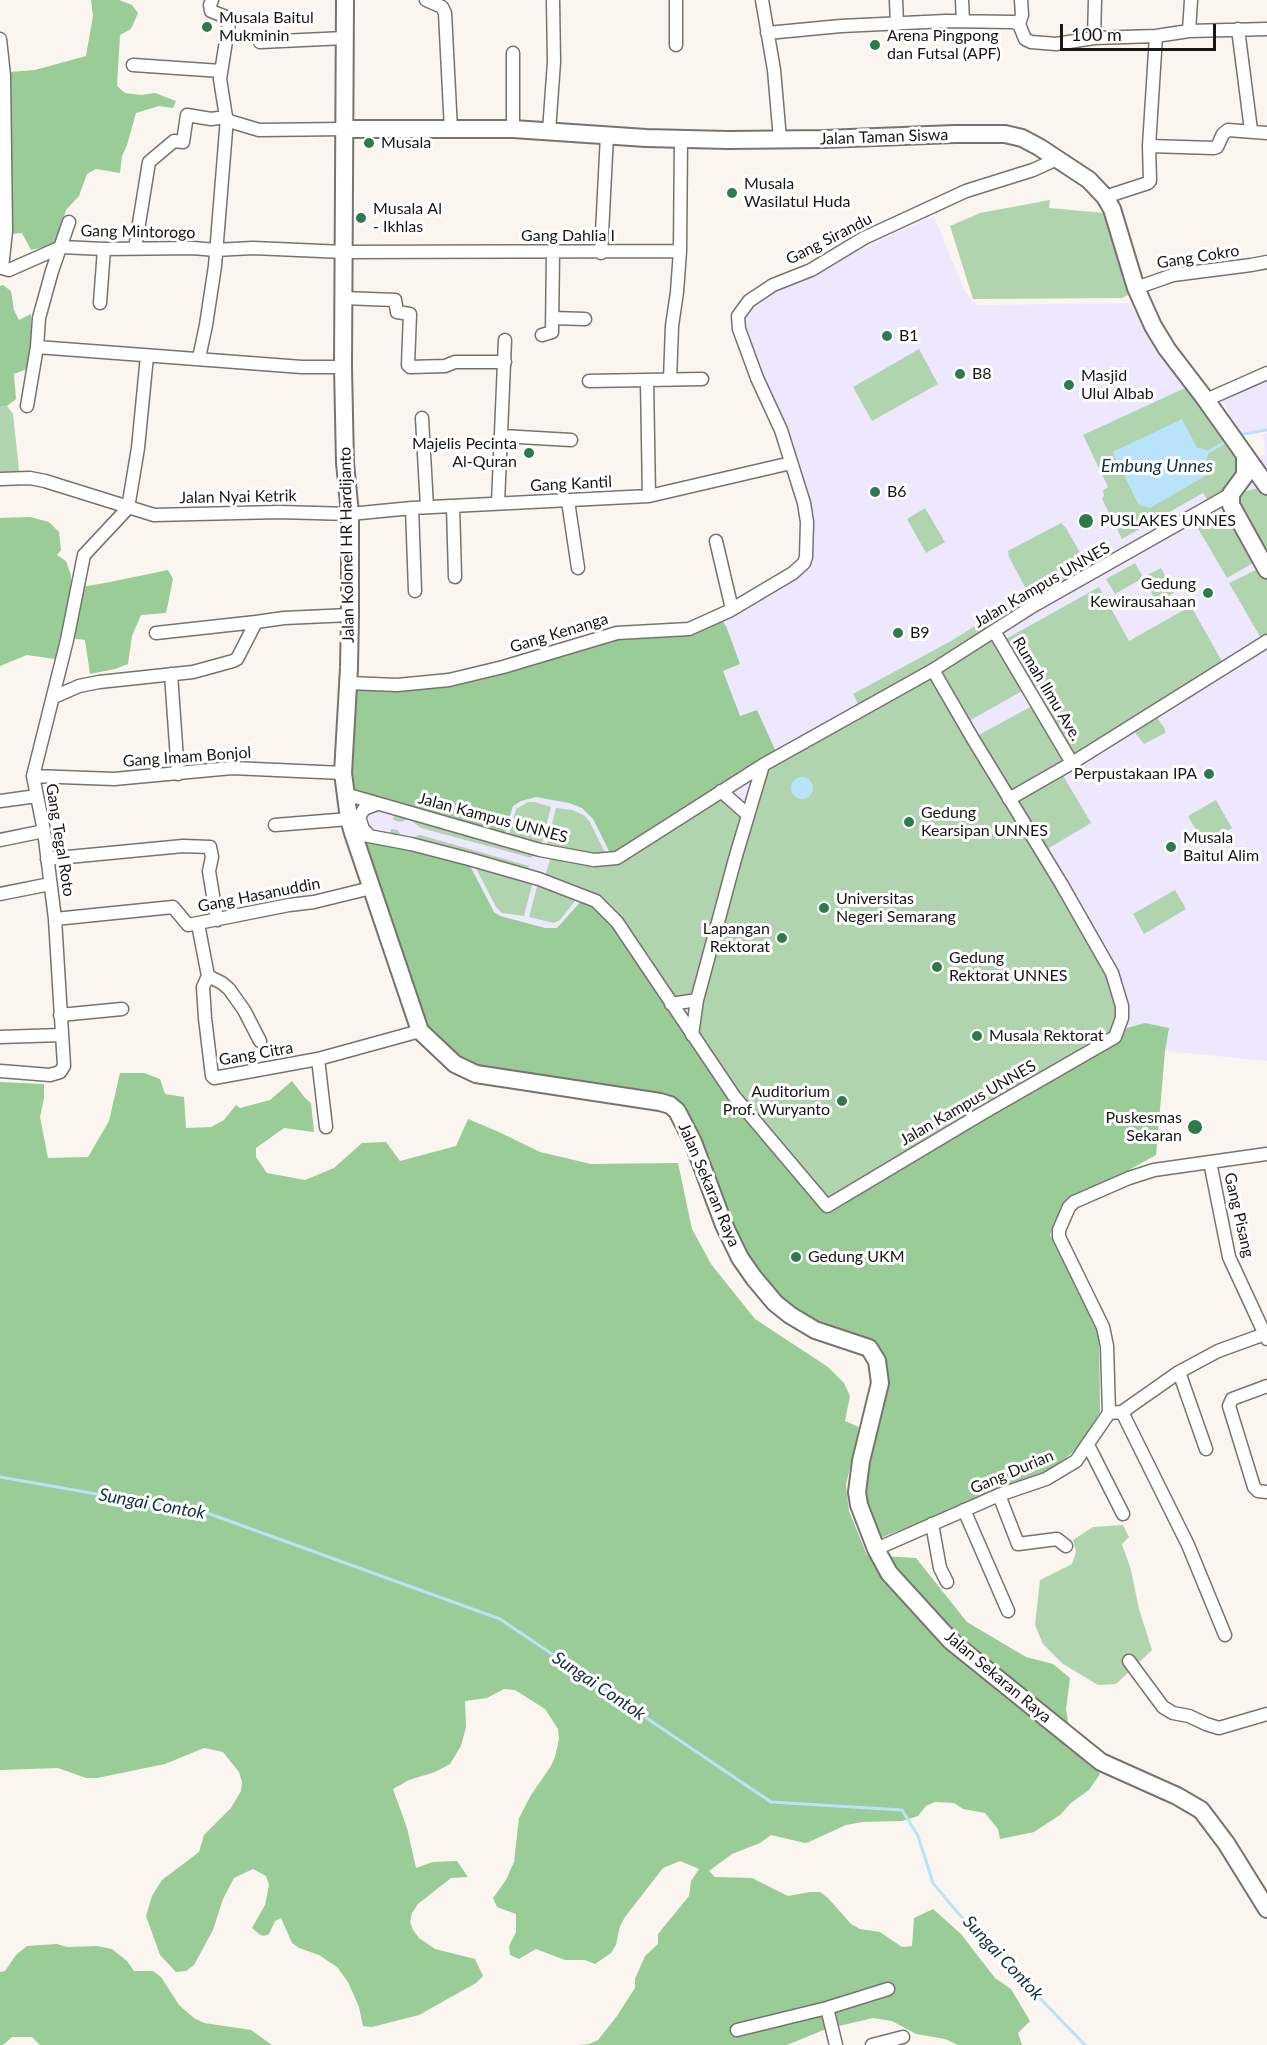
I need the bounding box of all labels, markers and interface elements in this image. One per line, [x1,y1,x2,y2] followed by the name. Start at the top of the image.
[219,8,314,46] place label: Musala Baitul Mukminin
[1063,12,1219,50] scale bar
[200,20,214,34] marker: Musala Baitul Mukminin
[1071,23,1122,45] text: 100 m
[887,26,1001,64] place label: Arena Pingpong dan Futsal (APF)
[868,38,882,52] marker: Arena Pingpong dan Futsal (APF)
[819,125,949,149] street label: Jalan Taman Siswa
[381,133,431,153] place label: Musala
[362,136,376,150] marker: Musala
[744,174,850,212] place label: Musala Wasilatul Huda
[725,186,739,200] marker: Musala Wasilatul Huda
[373,199,442,237] place label: Musala Al - Ikhlas
[783,209,875,269] street label: Gang Sirandu
[354,211,368,225] marker: Musala Al - Ikhlas
[80,221,196,243] street label: Gang Mintorogo
[521,226,615,246] street label: Gang Dahlia I
[1155,241,1241,273] street label: Gang Cokro
[899,326,919,346] place label: B1
[880,329,894,343] marker: B1
[972,364,992,384] place label: B8
[1081,366,1154,404] place label: Masjid Ulul Albab
[953,367,967,381] marker: B8
[1062,378,1076,392] marker: Masjid Ulul Albab
[412,434,517,472] place label: Majelis Pecinta Al-Quran
[522,446,536,460] marker: Majelis Pecinta Al-Quran
[336,447,358,643] street label: Jalan Kolonel HR Hardijanto
[1101,455,1213,477] water label: Embung Unnes
[530,472,612,496] street label: Gang Kantil
[887,482,907,502] place label: B6
[868,485,882,499] marker: B6
[179,486,297,508] street label: Jalan Nyai Ketrik
[1100,511,1236,531] place label: PUSLAKES UNNES
[1077,512,1095,530] marker: PUSLAKES UNNES
[971,538,1113,632] street label: Jalan Kampus UNNES
[1090,574,1196,612] place label: Gedung Kewirausahaan
[1201,586,1215,600] marker: Gedung Kewirausahaan
[508,609,610,657] street label: Gang Kenanga
[910,623,930,643] place label: B9
[891,626,905,640] marker: B9
[1009,634,1085,744] street label: Rumah Ilmu Ave.
[122,743,252,771] street label: Gang Imam Bonjol
[1074,764,1197,784] place label: Perpustakaan IPA
[1202,767,1216,781] marker: Perpustakaan IPA
[42,782,78,898] street label: Gang Tegal Roto
[416,789,570,847] street label: Jalan Kampus UNNES
[921,803,1048,841] place label: Gedung Kearsipan UNNES
[902,815,916,829] marker: Gedung Kearsipan UNNES
[1183,828,1259,866] place label: Musala Baitul Alim
[1164,840,1178,854] marker: Musala Baitul Alim
[196,874,322,916] street label: Gang Hasanuddin
[836,889,956,927] place label: Universitas Negeri Semarang
[817,901,831,915] marker: Universitas Negeri Semarang
[703,919,770,957] place label: Lapangan Rektorat
[775,931,789,945] marker: Lapangan Rektorat
[949,948,1067,986] place label: Gedung Rektorat UNNES
[930,960,944,974] marker: Gedung Rektorat UNNES
[989,1026,1103,1046] place label: Musala Rektorat
[970,1029,984,1043] marker: Musala Rektorat
[217,1038,295,1070] street label: Gang Citra
[897,1056,1039,1150] street label: Jalan Kampus UNNES
[723,1082,830,1120] place label: Auditorium Prof. Wuryanto
[835,1094,849,1108] marker: Auditorium Prof. Wuryanto
[1106,1108,1182,1146] place label: Puskesmas Sekaran
[1186,1118,1204,1136] marker: Puskesmas Sekaran
[674,1120,744,1250] street label: Jalan Sekaran Raya
[1220,1171,1258,1259] street label: Gang Pisang
[808,1247,904,1267] place label: Gedung UKM
[789,1250,803,1264] marker: Gedung UKM
[968,1446,1056,1498] street label: Gang Durian
[97,1484,207,1524] water label: Sungai Contok
[941,1627,1055,1727] street label: Jalan Sekaran Raya
[548,1647,650,1725] water label: Sungai Contok
[958,1911,1048,2005] water label: Sungai Contok

